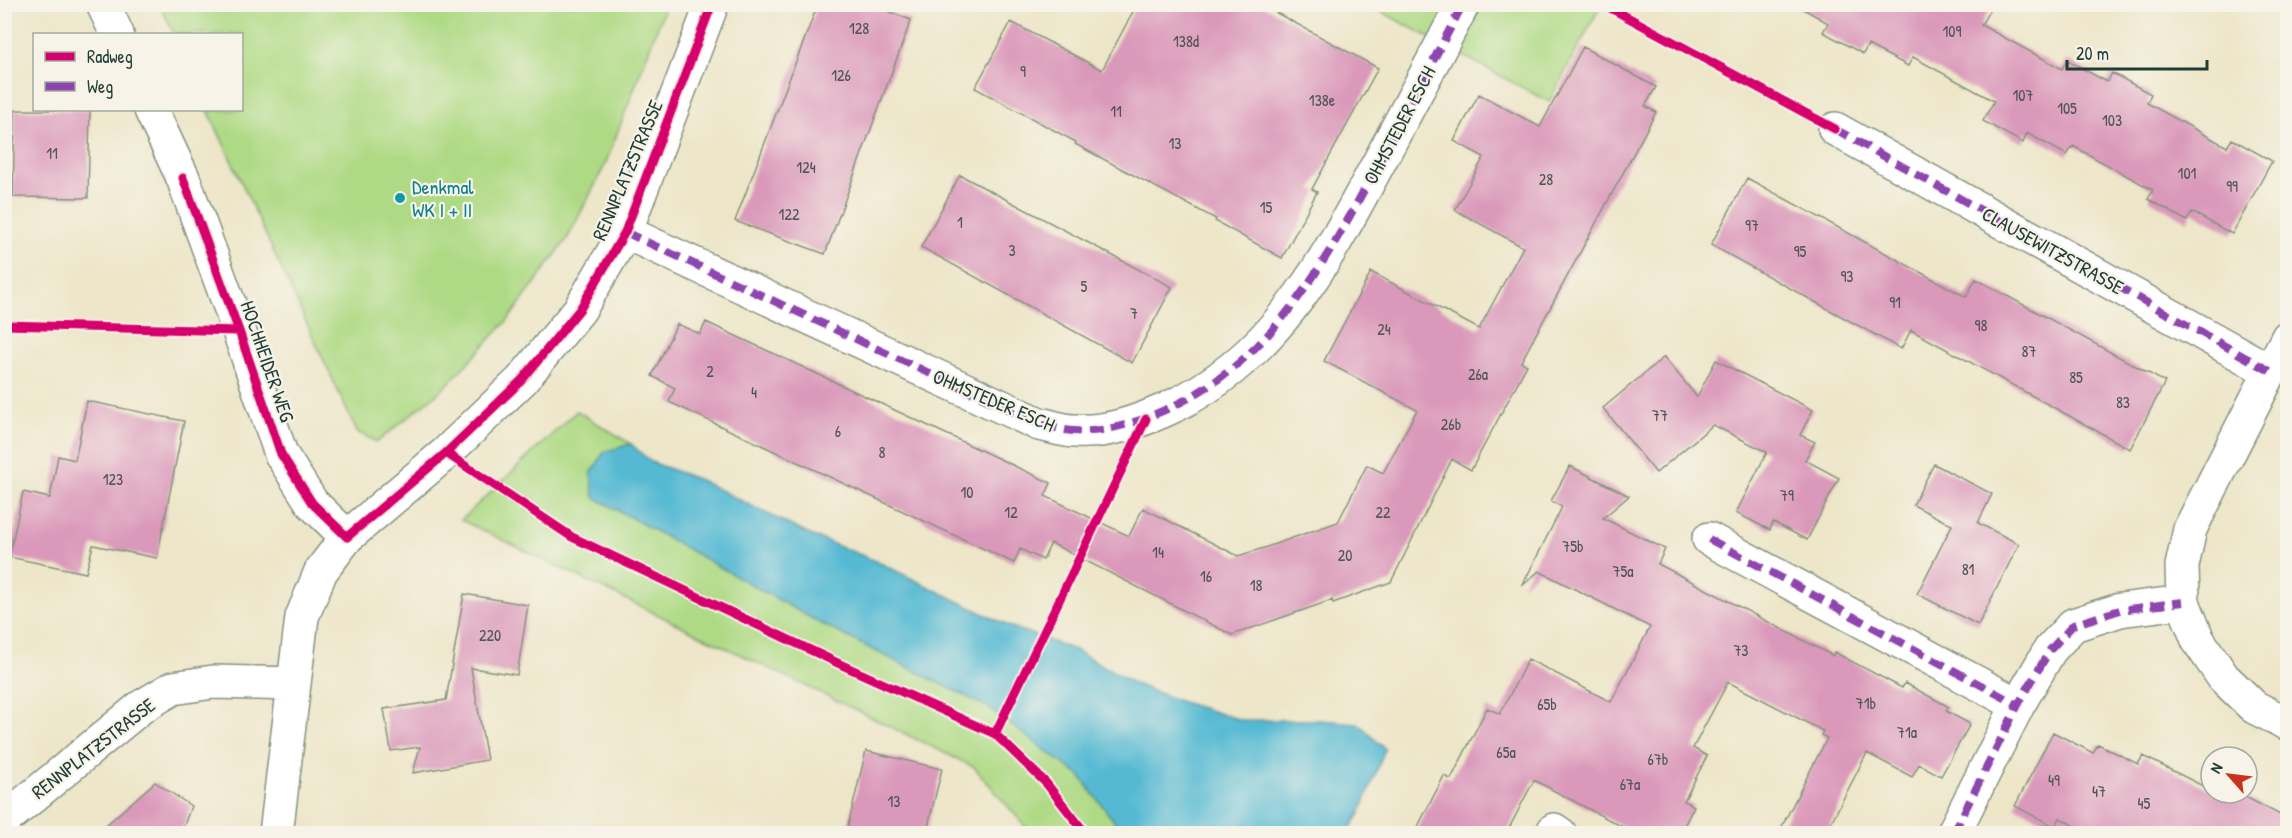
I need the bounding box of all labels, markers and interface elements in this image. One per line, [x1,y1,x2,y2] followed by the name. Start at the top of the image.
[849,17,869,39] house number: 128
[1943,20,1962,42] house number: 109
[1173,30,1199,52] house number: 138d
[33,33,243,111] legend
[2067,33,2206,71] scale bar
[2076,41,2109,66] text: 20 m
[87,44,133,69] text: Radweg
[1020,60,1026,82] house number: 9
[1357,61,1441,189] street label: OHMSTEDER ESCH
[831,64,851,86] house number: 126
[87,74,113,99] text: Weg
[2013,84,2034,106] house number: 107
[1309,89,1336,111] house number: 138e
[585,95,669,244] street label: RENNPLATZSTRASSE
[2057,97,2077,119] house number: 105
[1110,100,1122,122] house number: 11
[2102,109,2122,131] house number: 103
[1169,132,1181,154] house number: 13
[46,142,58,164] house number: 11
[796,156,816,178] house number: 124
[2178,162,2197,184] house number: 101
[1539,168,1553,190] house number: 28
[412,173,474,223] place label: Denkmal WK I + II
[2226,175,2238,197] house number: 99
[393,191,407,205] marker: Denkmal WK I + II
[1260,196,1273,218] house number: 15
[1977,200,2129,300] street label: CLAUSEWITZSTRASSE
[779,203,800,225] house number: 122
[957,211,963,233] house number: 1
[1745,214,1759,236] house number: 97
[1008,239,1016,261] house number: 3
[1794,240,1807,262] house number: 95
[1840,265,1854,287] house number: 93
[1081,275,1088,297] house number: 5
[1889,291,1901,313] house number: 91
[235,297,301,426] street label: HOCHHEIDER WEG
[1130,302,1138,324] house number: 7
[1975,314,1987,336] house number: 98
[1377,318,1391,340] house number: 24
[2022,340,2036,362] house number: 87
[706,360,714,382] house number: 2
[929,362,1059,438] street label: OHMSTEDER ESCH
[1468,363,1488,385] house number: 26a
[2069,366,2083,388] house number: 85
[751,381,757,403] house number: 4
[2116,391,2130,413] house number: 83
[1652,404,1668,426] house number: 77
[1441,413,1461,435] house number: 26b
[835,420,841,442] house number: 6
[879,441,886,463] house number: 8
[103,468,123,490] house number: 123
[961,481,973,503] house number: 10
[1780,484,1794,506] house number: 79
[1004,501,1018,523] house number: 12
[1376,501,1391,523] house number: 22
[1562,535,1584,557] house number: 75b
[1152,541,1164,563] house number: 14
[1338,544,1352,566] house number: 20
[1962,558,1975,580] house number: 81
[1613,560,1633,582] house number: 75a
[1200,565,1212,587] house number: 16
[1250,574,1262,596] house number: 18
[479,624,501,646] house number: 220
[1733,639,1749,661] house number: 73
[26,691,161,805] street label: RENNPLATZSTRASSE
[1856,692,1876,714] house number: 71b
[1537,693,1557,715] house number: 65b
[1897,721,1917,743] house number: 71a
[1496,741,1516,763] house number: 65a
[2199,745,2259,805] north arrow
[1648,748,1668,770] house number: 67b
[2204,759,2228,777] text: N
[2048,769,2060,791] house number: 49
[1620,773,1640,795] house number: 67a
[2092,780,2106,802] house number: 47
[888,790,900,812] house number: 13
[2138,792,2151,814] house number: 45

